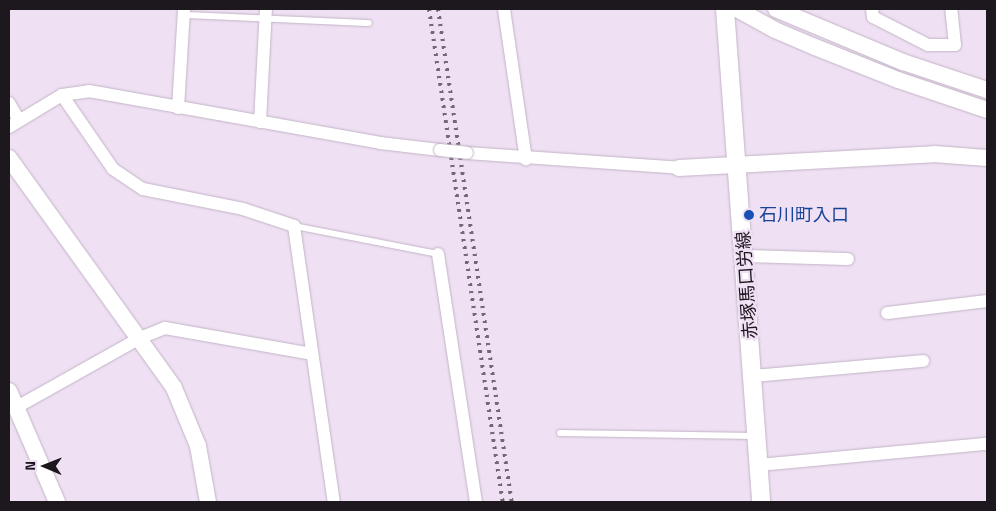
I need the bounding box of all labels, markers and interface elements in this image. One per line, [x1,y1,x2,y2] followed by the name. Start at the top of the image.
[759,204,849,226] place label: 石川町入口
[743,209,755,221] marker: 石川町入口
[732,230,762,340] street label: 赤塚馬口労線
[20,441,70,491] north arrow
[19,461,40,471] text: N

